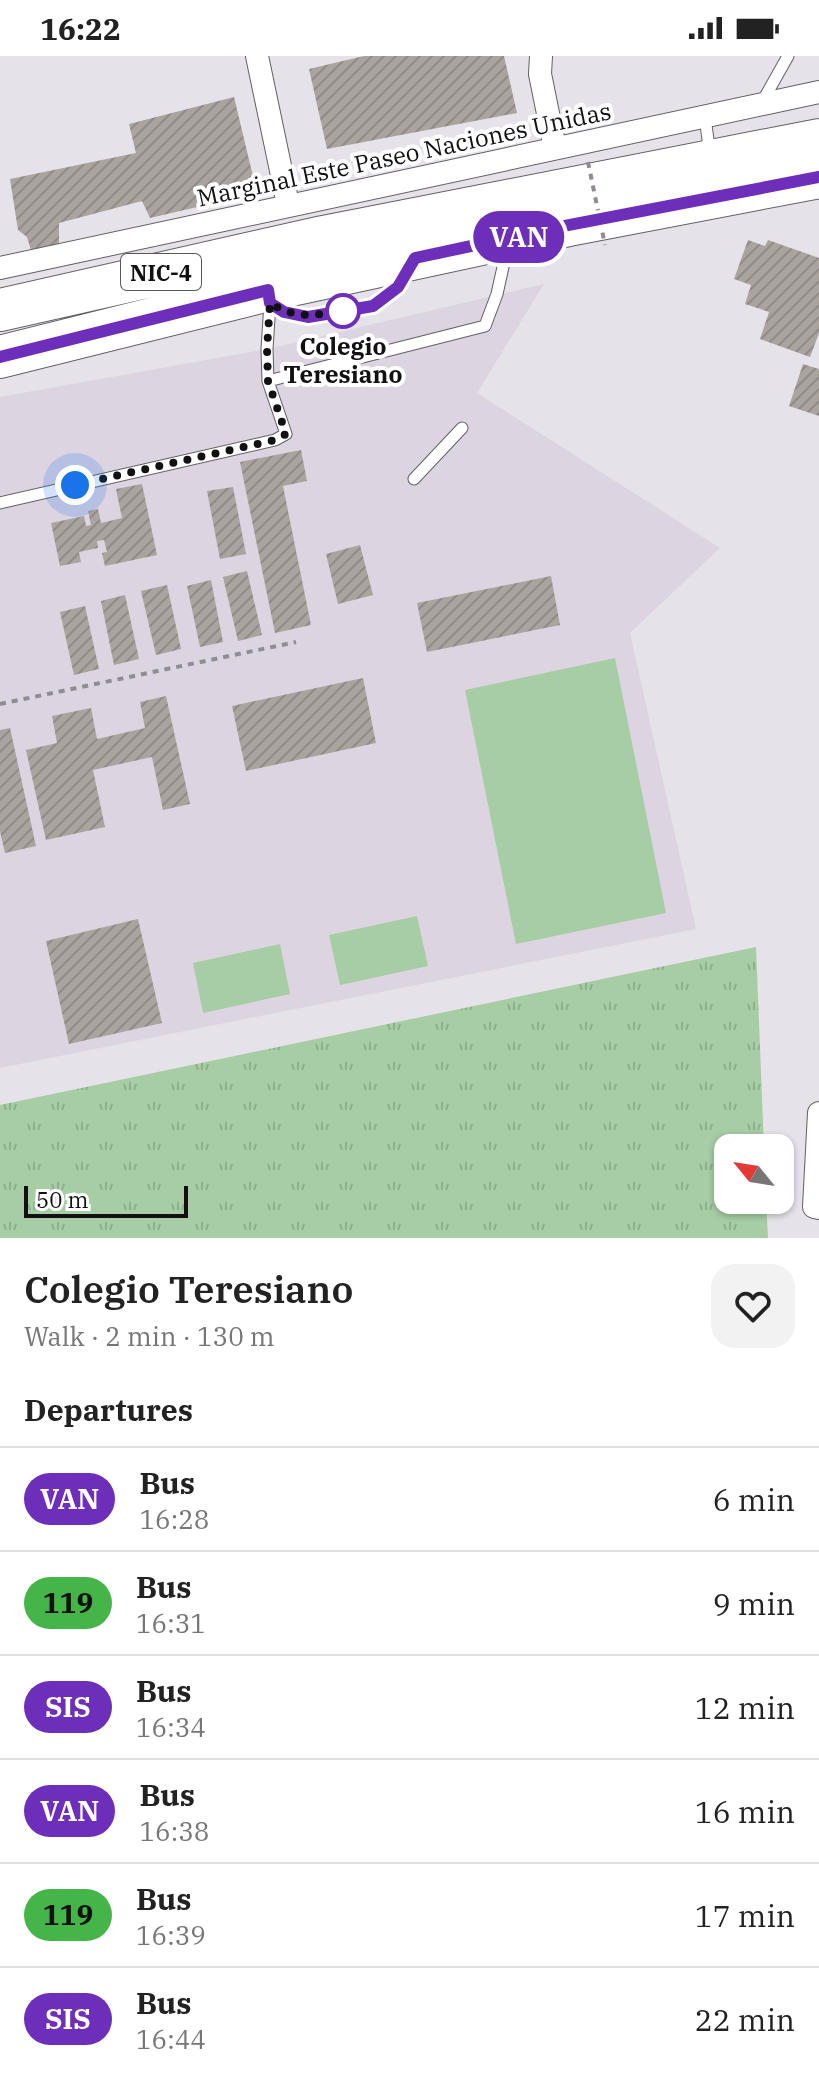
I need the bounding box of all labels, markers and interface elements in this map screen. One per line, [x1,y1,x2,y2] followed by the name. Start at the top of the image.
[40,9,121,48] text: 16:22
[194,94,614,214] street label: Marginal Este Paseo Naciones Unidas
[473,211,565,263] line badge: VAN
[489,218,549,255] text: VAN
[121,254,201,290] road number: NIC-4
[326,294,360,328] marker: Colegio Teresiano
[284,330,402,390] place label: Colegio Teresiano
[55,465,95,505] your location
[714,1134,794,1214] north arrow
[714,1134,794,1214] map controls
[24,1182,188,1218] scale bar
[36,1185,88,1214] text: 50 m
[24,1264,353,1313] text: Colegio Teresiano
[711,1264,795,1348] button: heart
[24,1319,275,1353] text: Walk · 2 min · 130 m
[24,1390,193,1429] text: Departures
[139,1463,195,1502] text: Bus
[40,1480,99,1517] text: VAN
[713,1480,795,1519] text: 6 min
[139,1502,209,1536] text: 16:28
[136,1567,191,1606] text: Bus
[43,1584,93,1621] text: 119
[713,1584,795,1623] text: 9 min
[136,1606,206,1640] text: 16:31
[136,1671,191,1710] text: Bus
[45,1688,91,1725] text: SIS
[695,1688,795,1727] text: 12 min
[136,1710,206,1744] text: 16:34
[139,1775,195,1814] text: Bus
[40,1792,99,1829] text: VAN
[695,1792,795,1831] text: 16 min
[139,1814,209,1848] text: 16:38
[136,1879,191,1918] text: Bus
[43,1896,93,1933] text: 119
[695,1896,795,1935] text: 17 min
[136,1918,206,1952] text: 16:39
[136,1983,191,2022] text: Bus
[45,2000,91,2037] text: SIS
[695,2000,795,2039] text: 22 min
[136,2022,206,2056] text: 16:44

